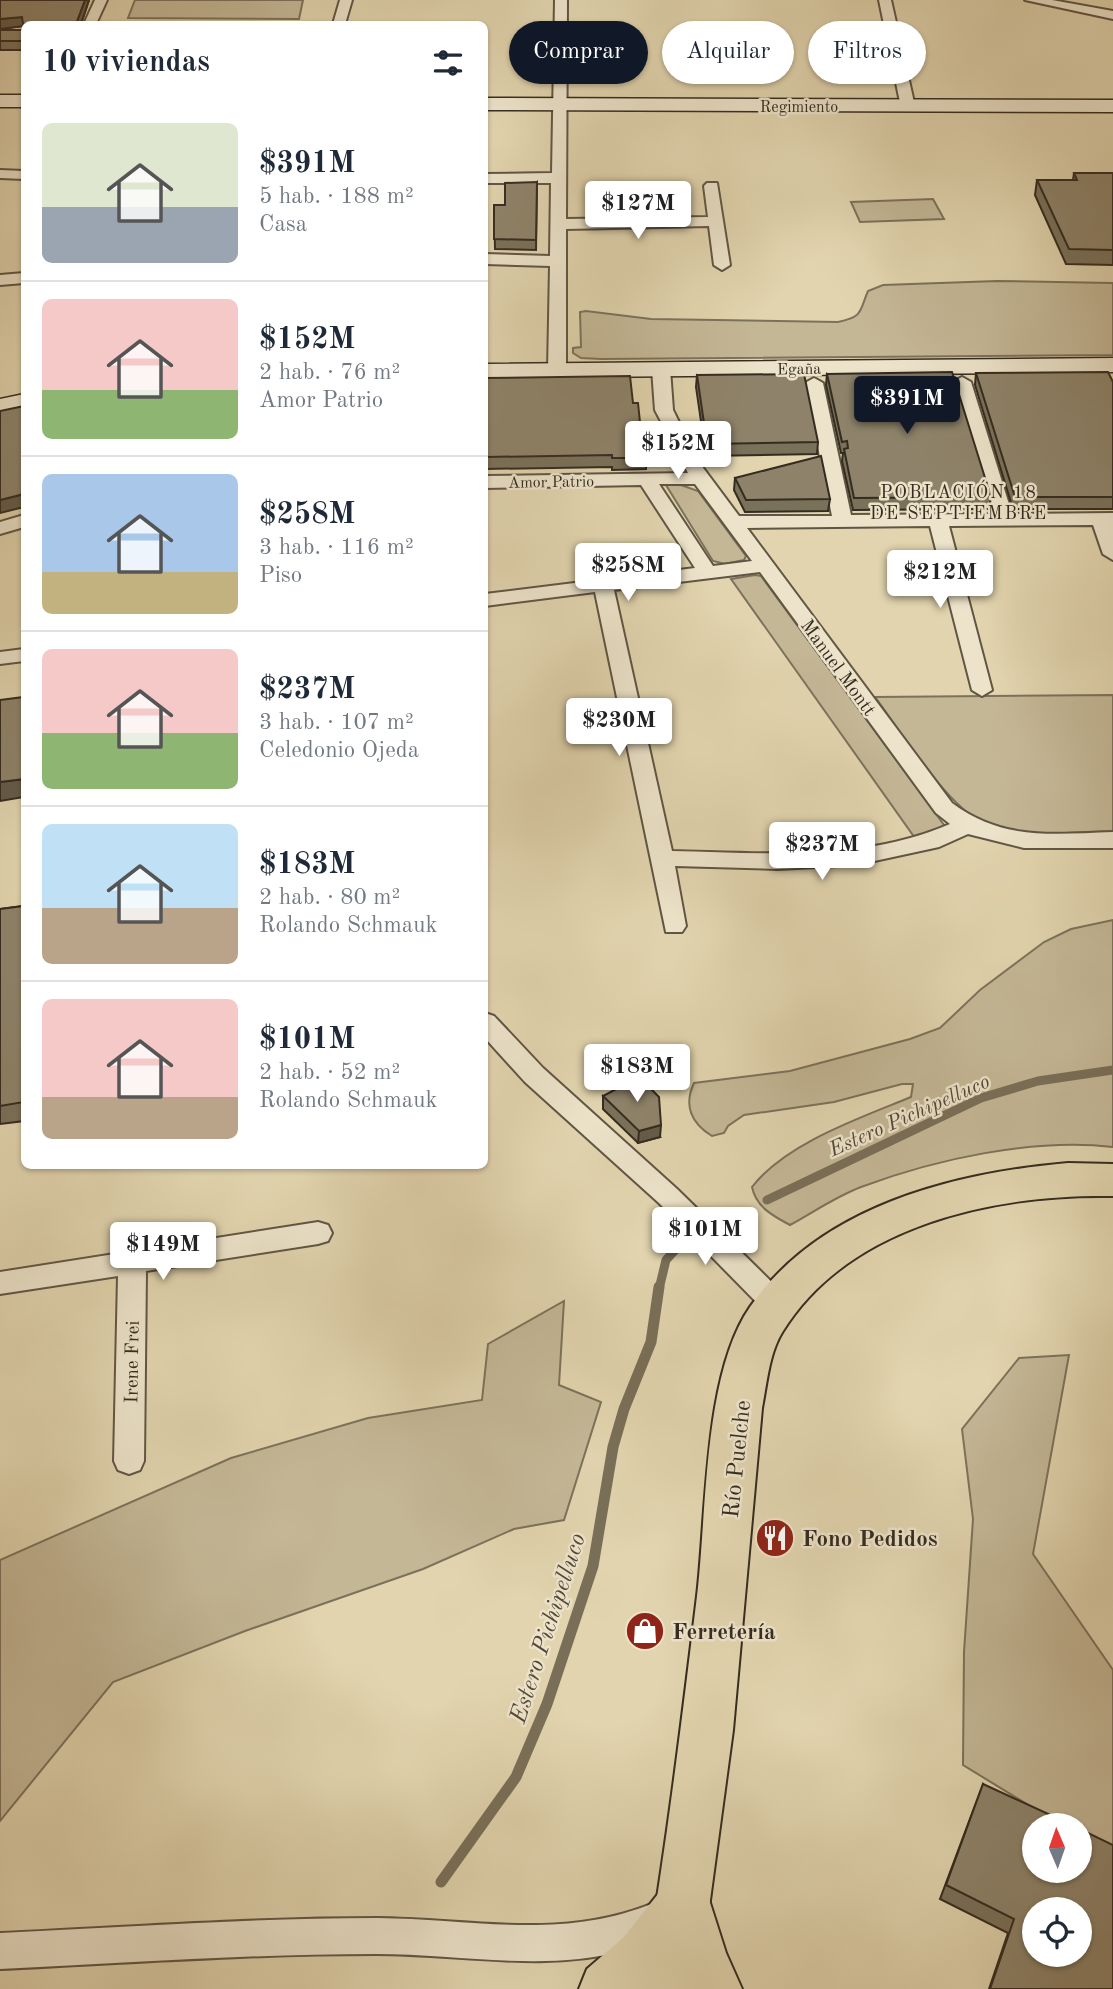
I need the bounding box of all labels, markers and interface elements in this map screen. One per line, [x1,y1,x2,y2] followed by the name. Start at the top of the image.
[509,21,648,84] chip: Comprar
[662,21,794,84] chip: Alquilar
[808,21,926,84] chip: Filtros
[429,44,467,82] icon: filters
[42,48,210,78] text: 10 viviendas
[760,100,838,116] street label: Regimiento
[259,149,355,179] text: $391M
[98,151,182,235] icon: home
[589,182,687,241] pin: $127M
[259,185,414,208] text: 5 hab. · 188 m²
[601,192,675,215] text: $127M
[259,213,307,236] text: Casa
[259,325,355,355] text: $152M
[98,327,182,411] icon: home
[259,361,400,384] text: 2 hab. · 76 m²
[777,362,821,378] street label: Egaña
[858,376,956,436] pin: $391M
[870,387,944,410] text: $391M
[259,389,383,412] text: Amor Patrio
[629,421,727,481] pin: $152M
[641,432,715,455] text: $152M
[508,474,594,492] street label: Amor Patrio
[870,479,1048,523] district label: POBLACIÓN 18 DE SEPTIEMBRE
[259,500,355,530] text: $258M
[98,502,182,586] icon: home
[259,536,414,559] text: 3 hab. · 116 m²
[579,544,677,603] pin: $258M
[891,550,989,610] pin: $212M
[591,554,665,577] text: $258M
[903,561,977,584] text: $212M
[259,564,302,587] text: Piso
[796,617,878,720] street label: Manuel Montt
[259,675,355,705] text: $237M
[98,677,182,761] icon: home
[570,698,668,758] pin: $230M
[582,709,656,732] text: $230M
[259,711,414,734] text: 3 hab. · 107 m²
[259,739,419,762] text: Celedonio Ojeda
[773,822,871,882] pin: $237M
[785,833,859,856] text: $237M
[259,850,355,880] text: $183M
[98,852,182,936] icon: home
[259,886,400,909] text: 2 hab. · 80 m²
[259,914,437,937] text: Rolando Schmauk
[259,1025,355,1055] text: $101M
[98,1027,182,1111] icon: home
[588,1044,686,1104] pin: $183M
[600,1055,674,1078] text: $183M
[259,1061,400,1084] text: 2 hab. · 52 m²
[825,1071,993,1162] water label: Estero Pichipelluco
[259,1089,437,1112] text: Rolando Schmauk
[656,1208,754,1267] pin: $101M
[668,1218,742,1241] text: $101M
[114,1222,212,1282] pin: $149M
[126,1233,200,1256] text: $149M
[123,1320,144,1404] street label: Irene Frei
[720,1399,755,1519] street label: Río Puelche
[754,1517,796,1559] restaurant icon: Fono Pedidos
[802,1528,938,1551] place label: Fono Pedidos
[507,1531,591,1728] water label: Estero Pichipelluco
[624,1610,666,1652] shop icon: Ferretería
[672,1621,776,1644] place label: Ferretería
[1022,1813,1092,1883] north arrow
[1022,1813,1092,1967] map controls
[1022,1897,1092,1967] button: locate

